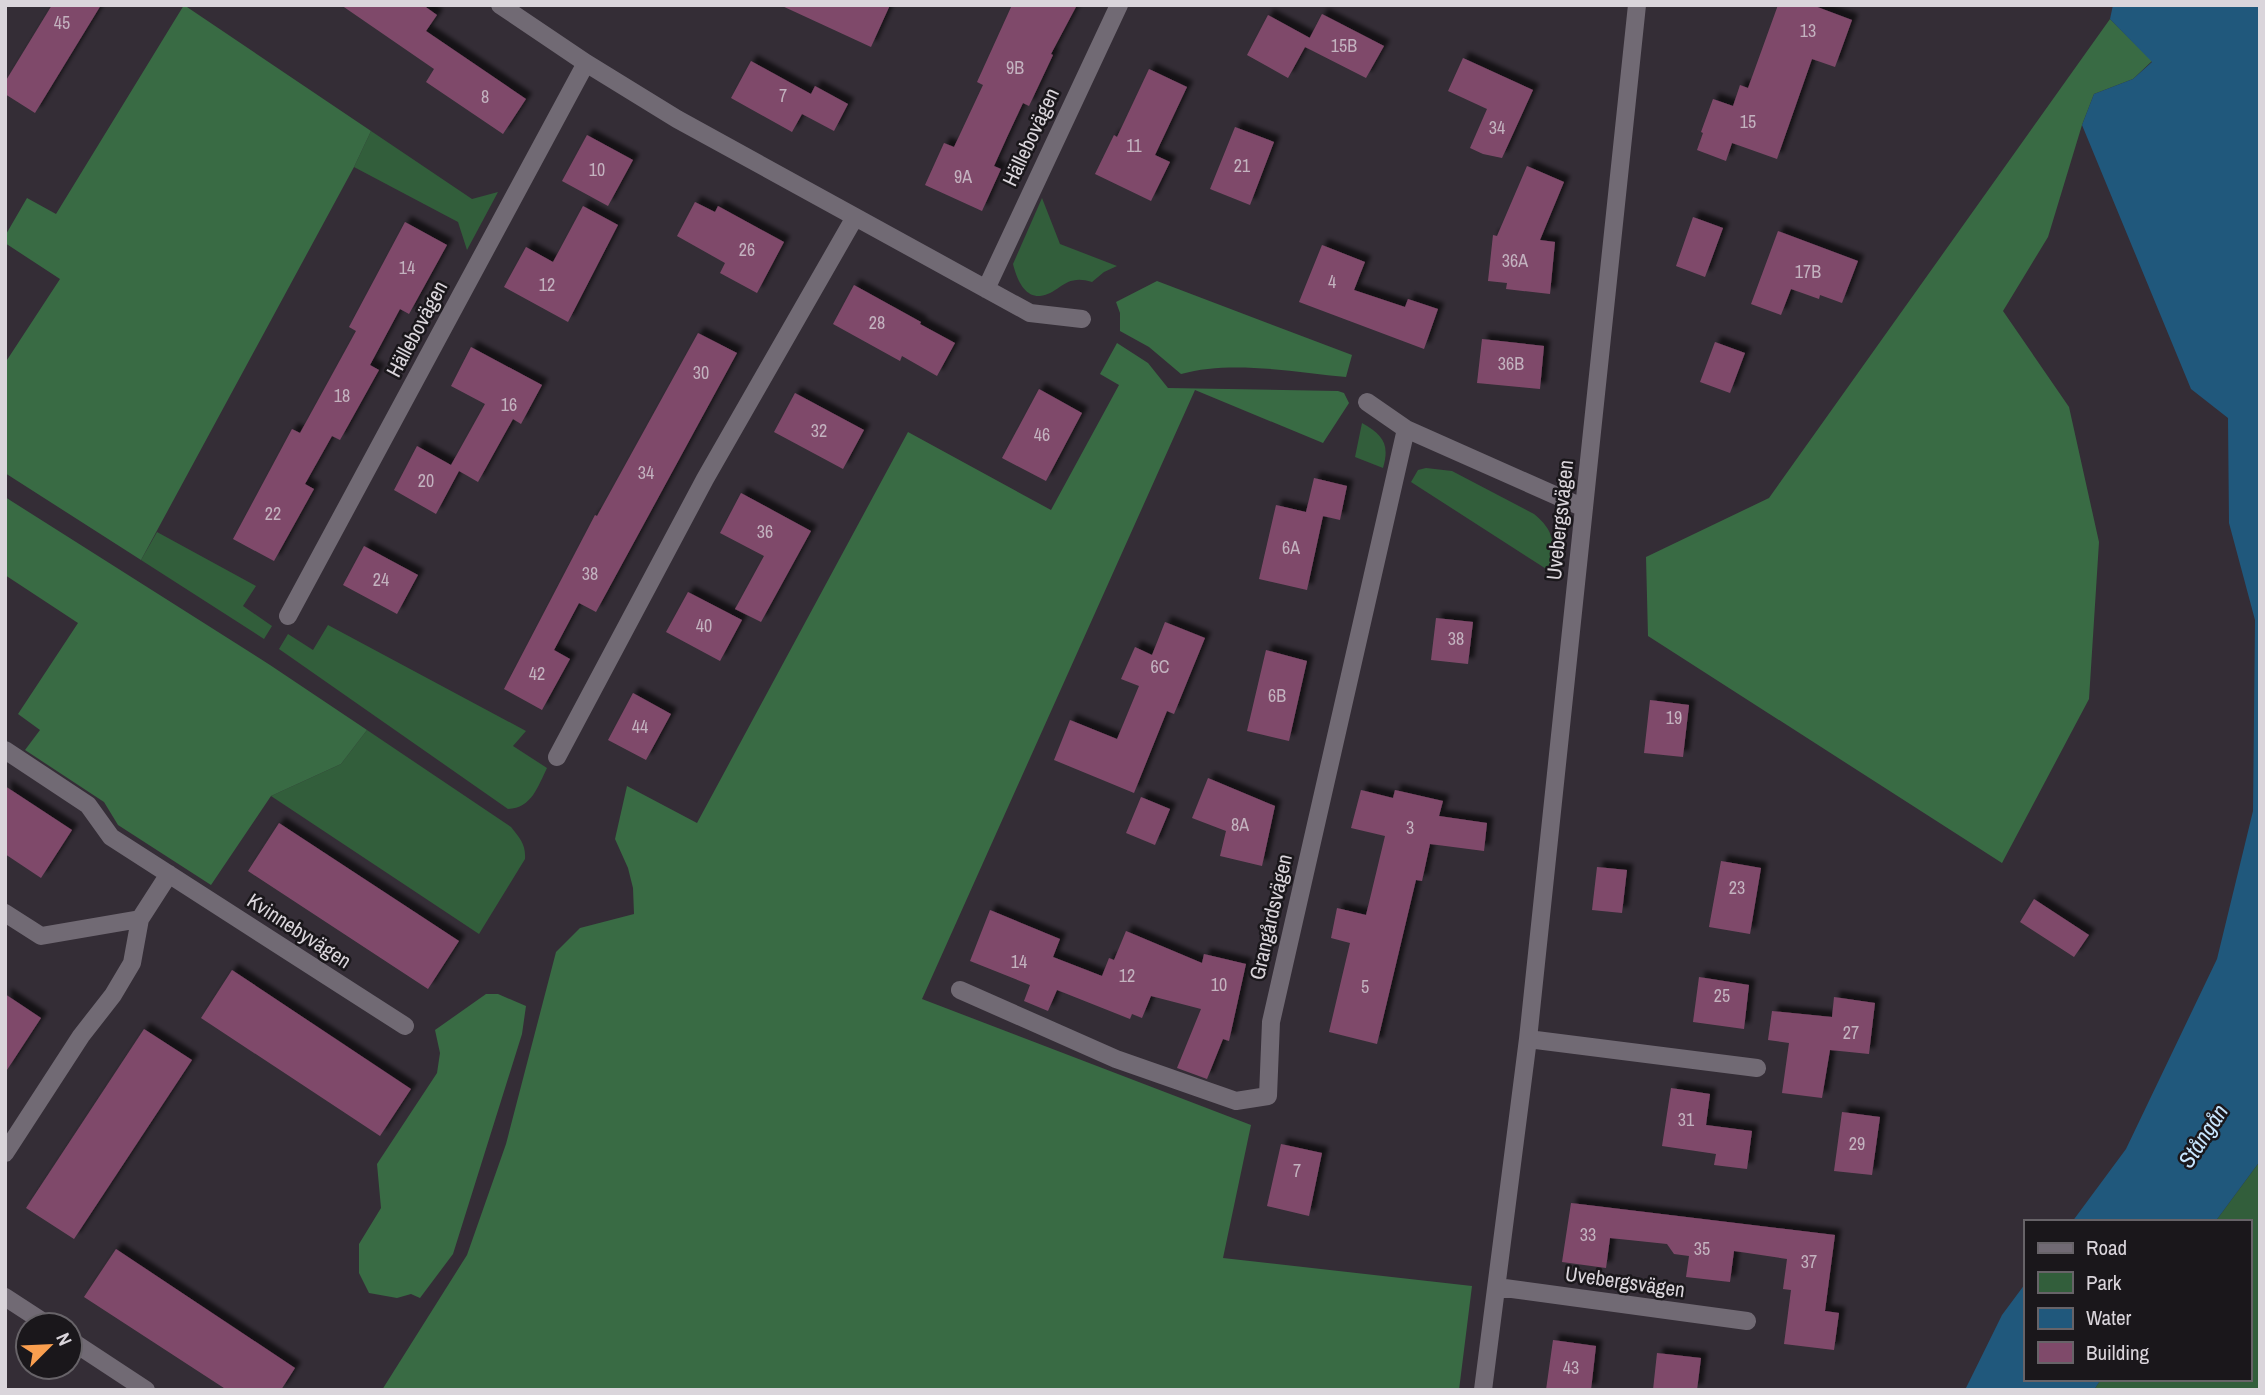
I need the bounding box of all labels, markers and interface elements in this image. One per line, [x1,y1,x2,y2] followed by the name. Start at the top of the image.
[54,10,70,35] house number: 45
[1800,18,1816,43] house number: 13
[1331,33,1357,58] house number: 15B
[1006,55,1024,80] house number: 9B
[779,83,787,108] house number: 7
[995,83,1066,191] street label: Hällebovägen
[481,84,489,109] house number: 8
[1740,109,1756,134] house number: 15
[1489,115,1505,140] house number: 34
[1126,133,1142,158] house number: 11
[1234,153,1251,178] house number: 21
[589,157,605,182] house number: 10
[954,164,972,189] house number: 9A
[739,237,755,262] house number: 26
[1502,248,1528,273] house number: 36A
[399,255,415,280] house number: 14
[1795,259,1821,284] house number: 17B
[1328,269,1336,294] house number: 4
[539,272,555,297] house number: 12
[379,275,454,382] street label: Hällebovägen
[869,310,885,335] house number: 28
[1498,351,1524,376] house number: 36B
[693,360,709,385] house number: 30
[334,383,350,408] house number: 18
[501,392,517,417] house number: 16
[811,418,827,443] house number: 32
[1034,422,1050,447] house number: 46
[1539,458,1580,581] street label: Uvebergsvägen
[638,460,654,485] house number: 34
[418,468,434,493] house number: 20
[265,501,281,526] house number: 22
[757,519,773,544] house number: 36
[1282,535,1300,560] house number: 6A
[582,561,598,586] house number: 38
[373,567,389,592] house number: 24
[696,613,712,638] house number: 40
[1448,626,1464,651] house number: 38
[1151,654,1169,679] house number: 6C
[529,661,545,686] house number: 42
[1268,683,1286,708] house number: 6B
[1666,705,1682,730] house number: 19
[632,714,648,739] house number: 44
[1231,812,1249,837] house number: 8A
[1406,815,1414,840] house number: 3
[1242,851,1299,983] street label: Grangårdsvägen
[1729,875,1745,900] house number: 23
[242,886,357,975] street label: Kvinnebyvägen
[1011,949,1027,974] house number: 14
[1119,963,1135,988] house number: 12
[1211,972,1227,997] house number: 10
[1361,974,1369,999] house number: 5
[1714,983,1730,1008] house number: 25
[1843,1020,1859,1045] house number: 27
[2170,1098,2235,1174] water label: Stångån
[1678,1107,1695,1132] house number: 31
[1849,1131,1865,1156] house number: 29
[1293,1158,1301,1183] house number: 7
[2024,1220,2251,1381] legend
[1580,1222,1596,1247] house number: 33
[2086,1233,2127,1262] text: Road
[1694,1236,1710,1261] house number: 35
[1801,1249,1817,1274] house number: 37
[1563,1259,1687,1304] street label: Uvebergsvägen
[2086,1268,2122,1297] text: Park
[2086,1303,2132,1332] text: Water
[14,1311,84,1381] north arrow
[50,1329,79,1350] text: N
[2086,1338,2150,1367] text: Building
[1563,1355,1579,1380] house number: 43

